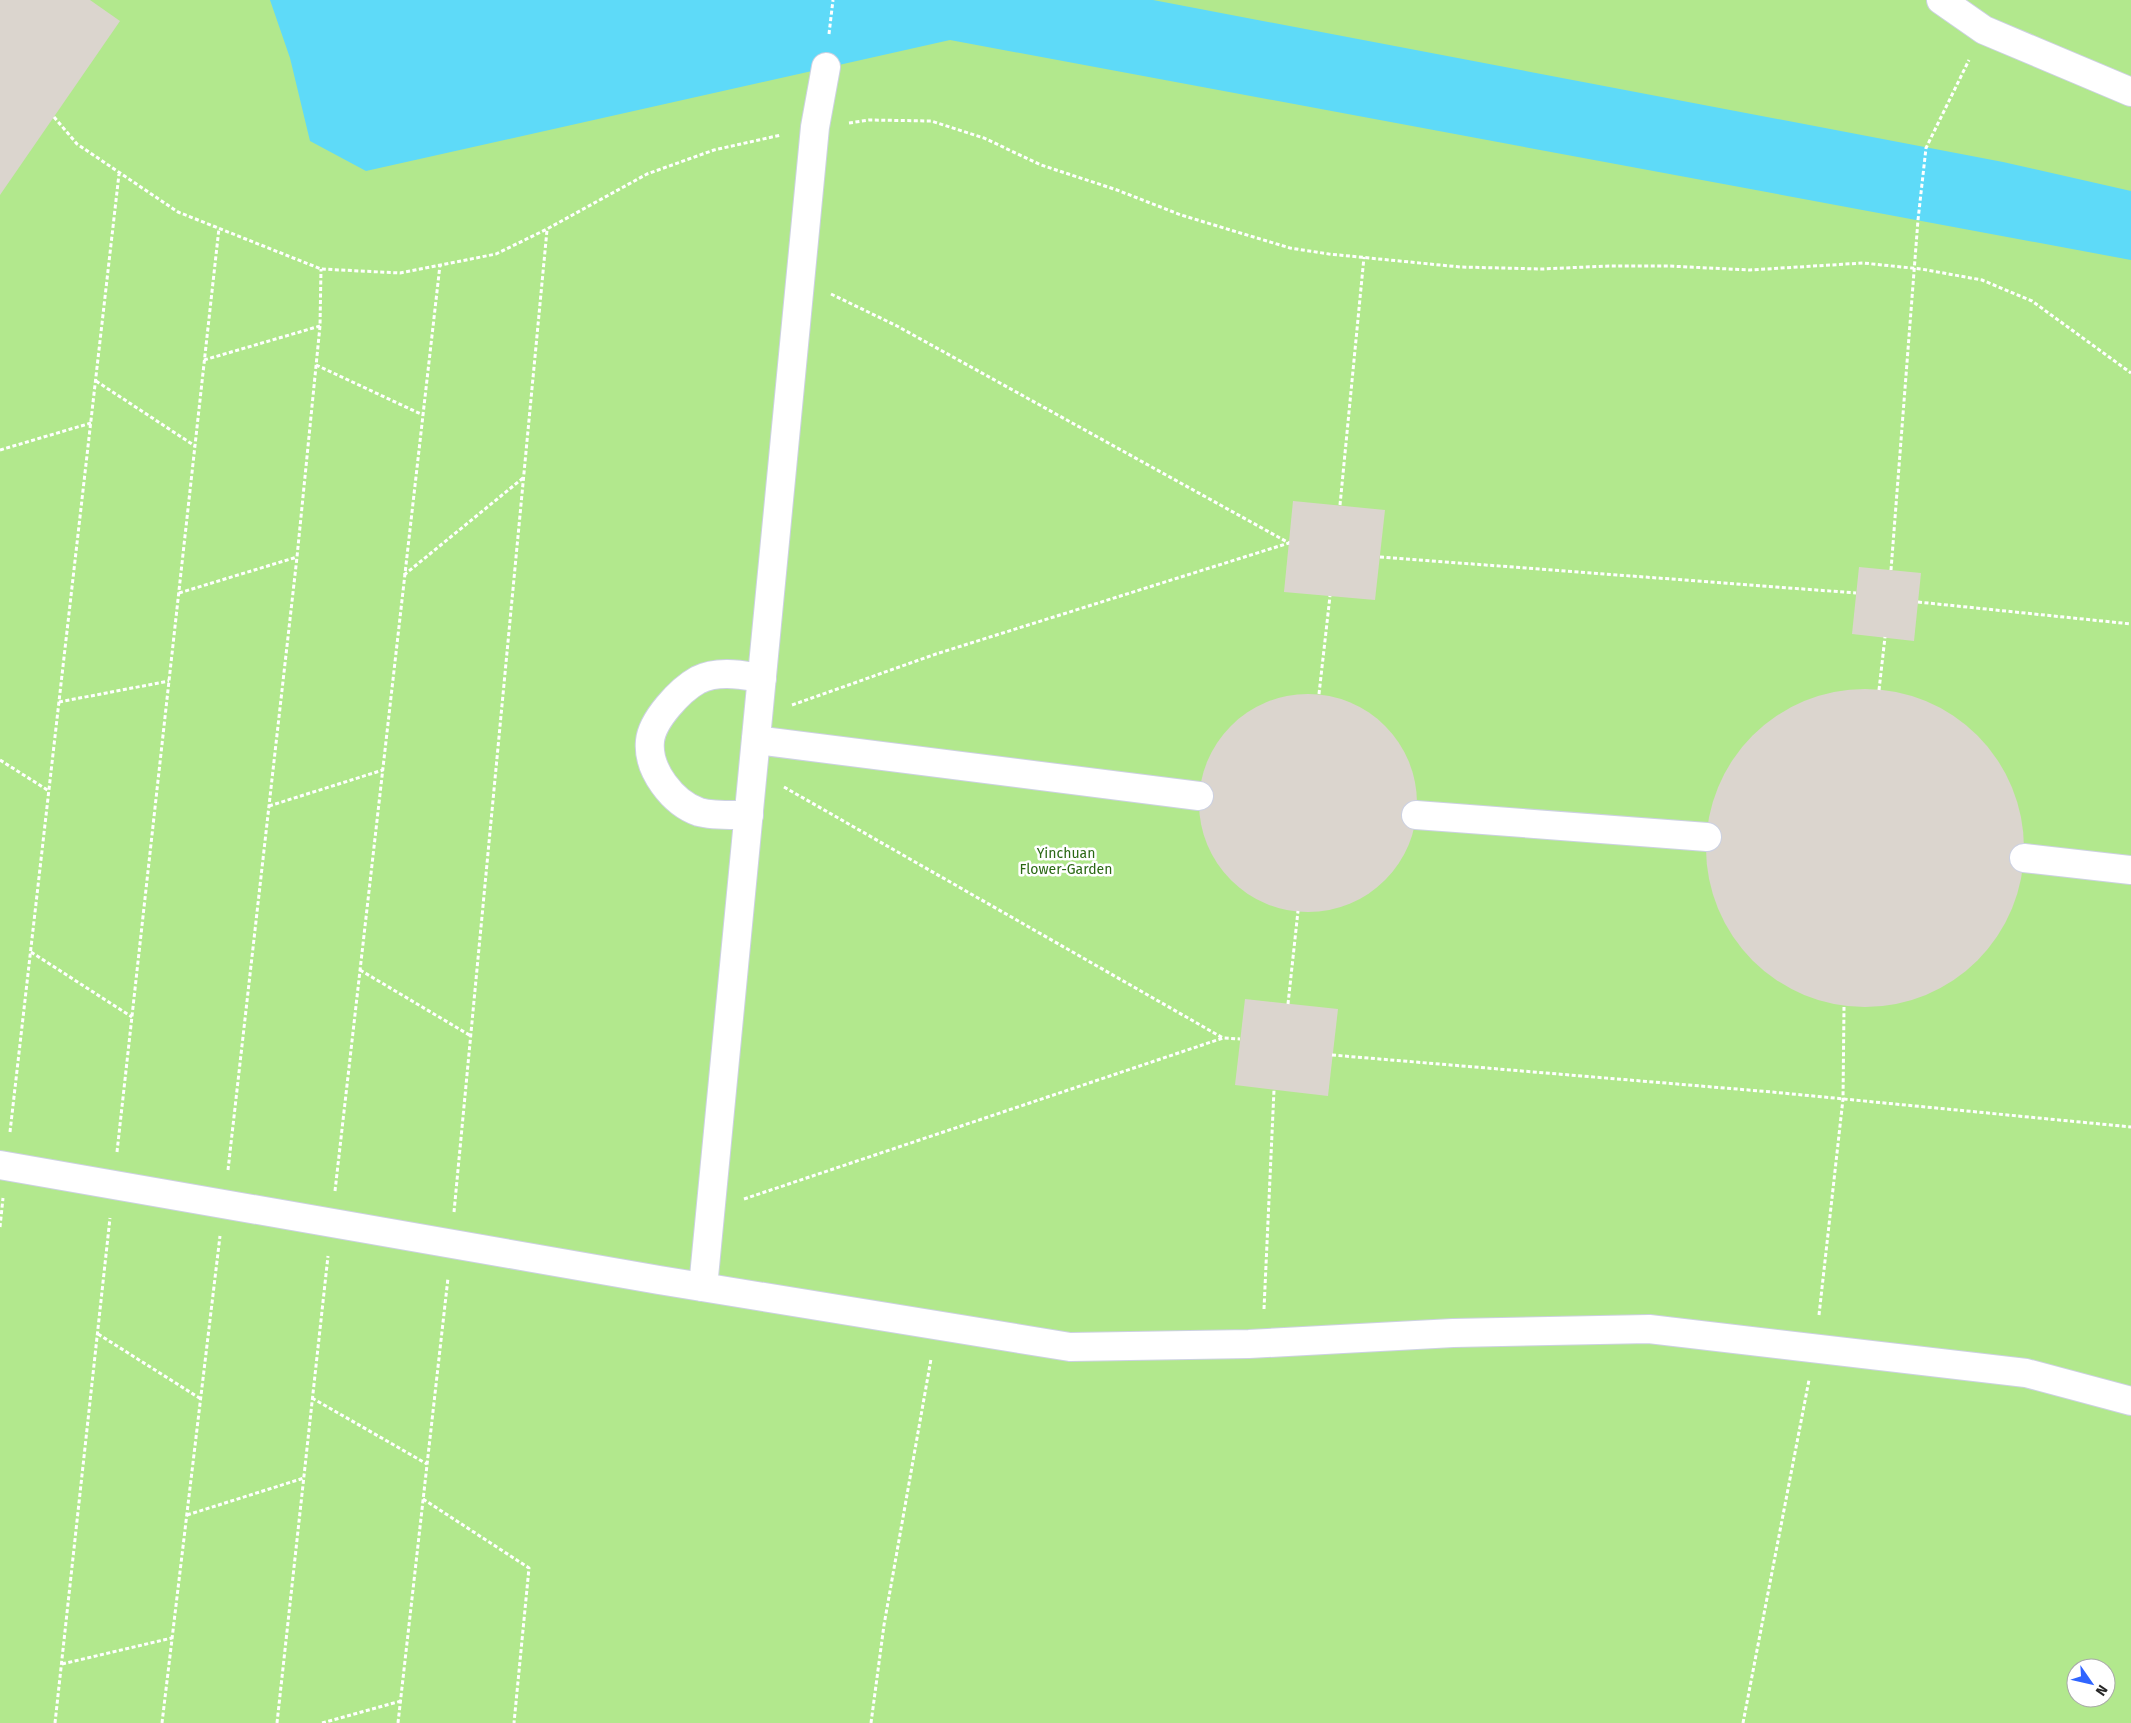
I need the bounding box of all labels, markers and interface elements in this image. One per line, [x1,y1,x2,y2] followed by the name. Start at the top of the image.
[1020,845,1112,878] park label: Yinchuan Flower-Garden
[2066,1658,2116,1708] north arrow
[2092,1681,2111,1699] text: N

